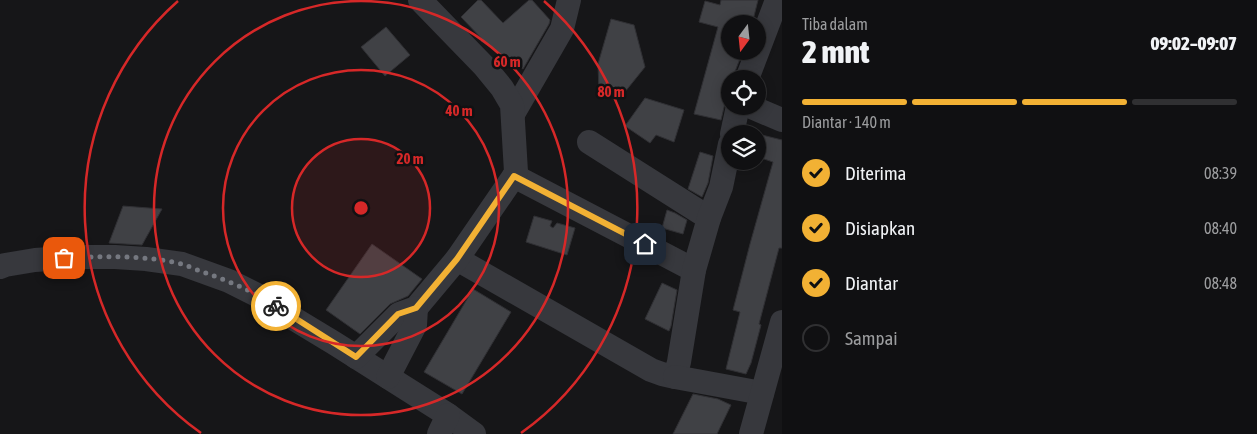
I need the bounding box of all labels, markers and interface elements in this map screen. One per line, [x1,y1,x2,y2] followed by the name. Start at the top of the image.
[721,15,766,60] north arrow
[721,15,766,170] map controls
[802,15,868,33] text: Tiba dalam
[1150,32,1237,54] text: 09:02–09:07
[802,33,869,70] text: 2 mnt
[494,53,521,70] text: 60 m
[721,70,766,115] button: locate
[598,83,625,100] text: 80 m
[445,102,473,119] text: 40 m
[802,113,891,131] text: Diantar · 140 m
[721,125,766,170] button: layers
[397,150,424,167] text: 20 m
[802,159,830,187] icon: check
[845,162,906,184] text: Diterima
[1204,164,1237,182] text: 08:39
[352,199,370,217] centre of rings
[802,214,830,242] icon: check
[845,217,915,239] text: Disiapkan
[1204,219,1237,237] text: 08:40
[624,223,666,265] pin
[631,230,659,258] icon: home
[43,237,85,279] pin
[50,244,78,272] icon: bag
[802,269,830,297] icon: check
[845,272,898,294] text: Diantar
[1204,274,1237,292] text: 08:48
[251,281,301,331] courier
[262,292,290,320] icon: bike
[845,327,898,349] text: Sampai

